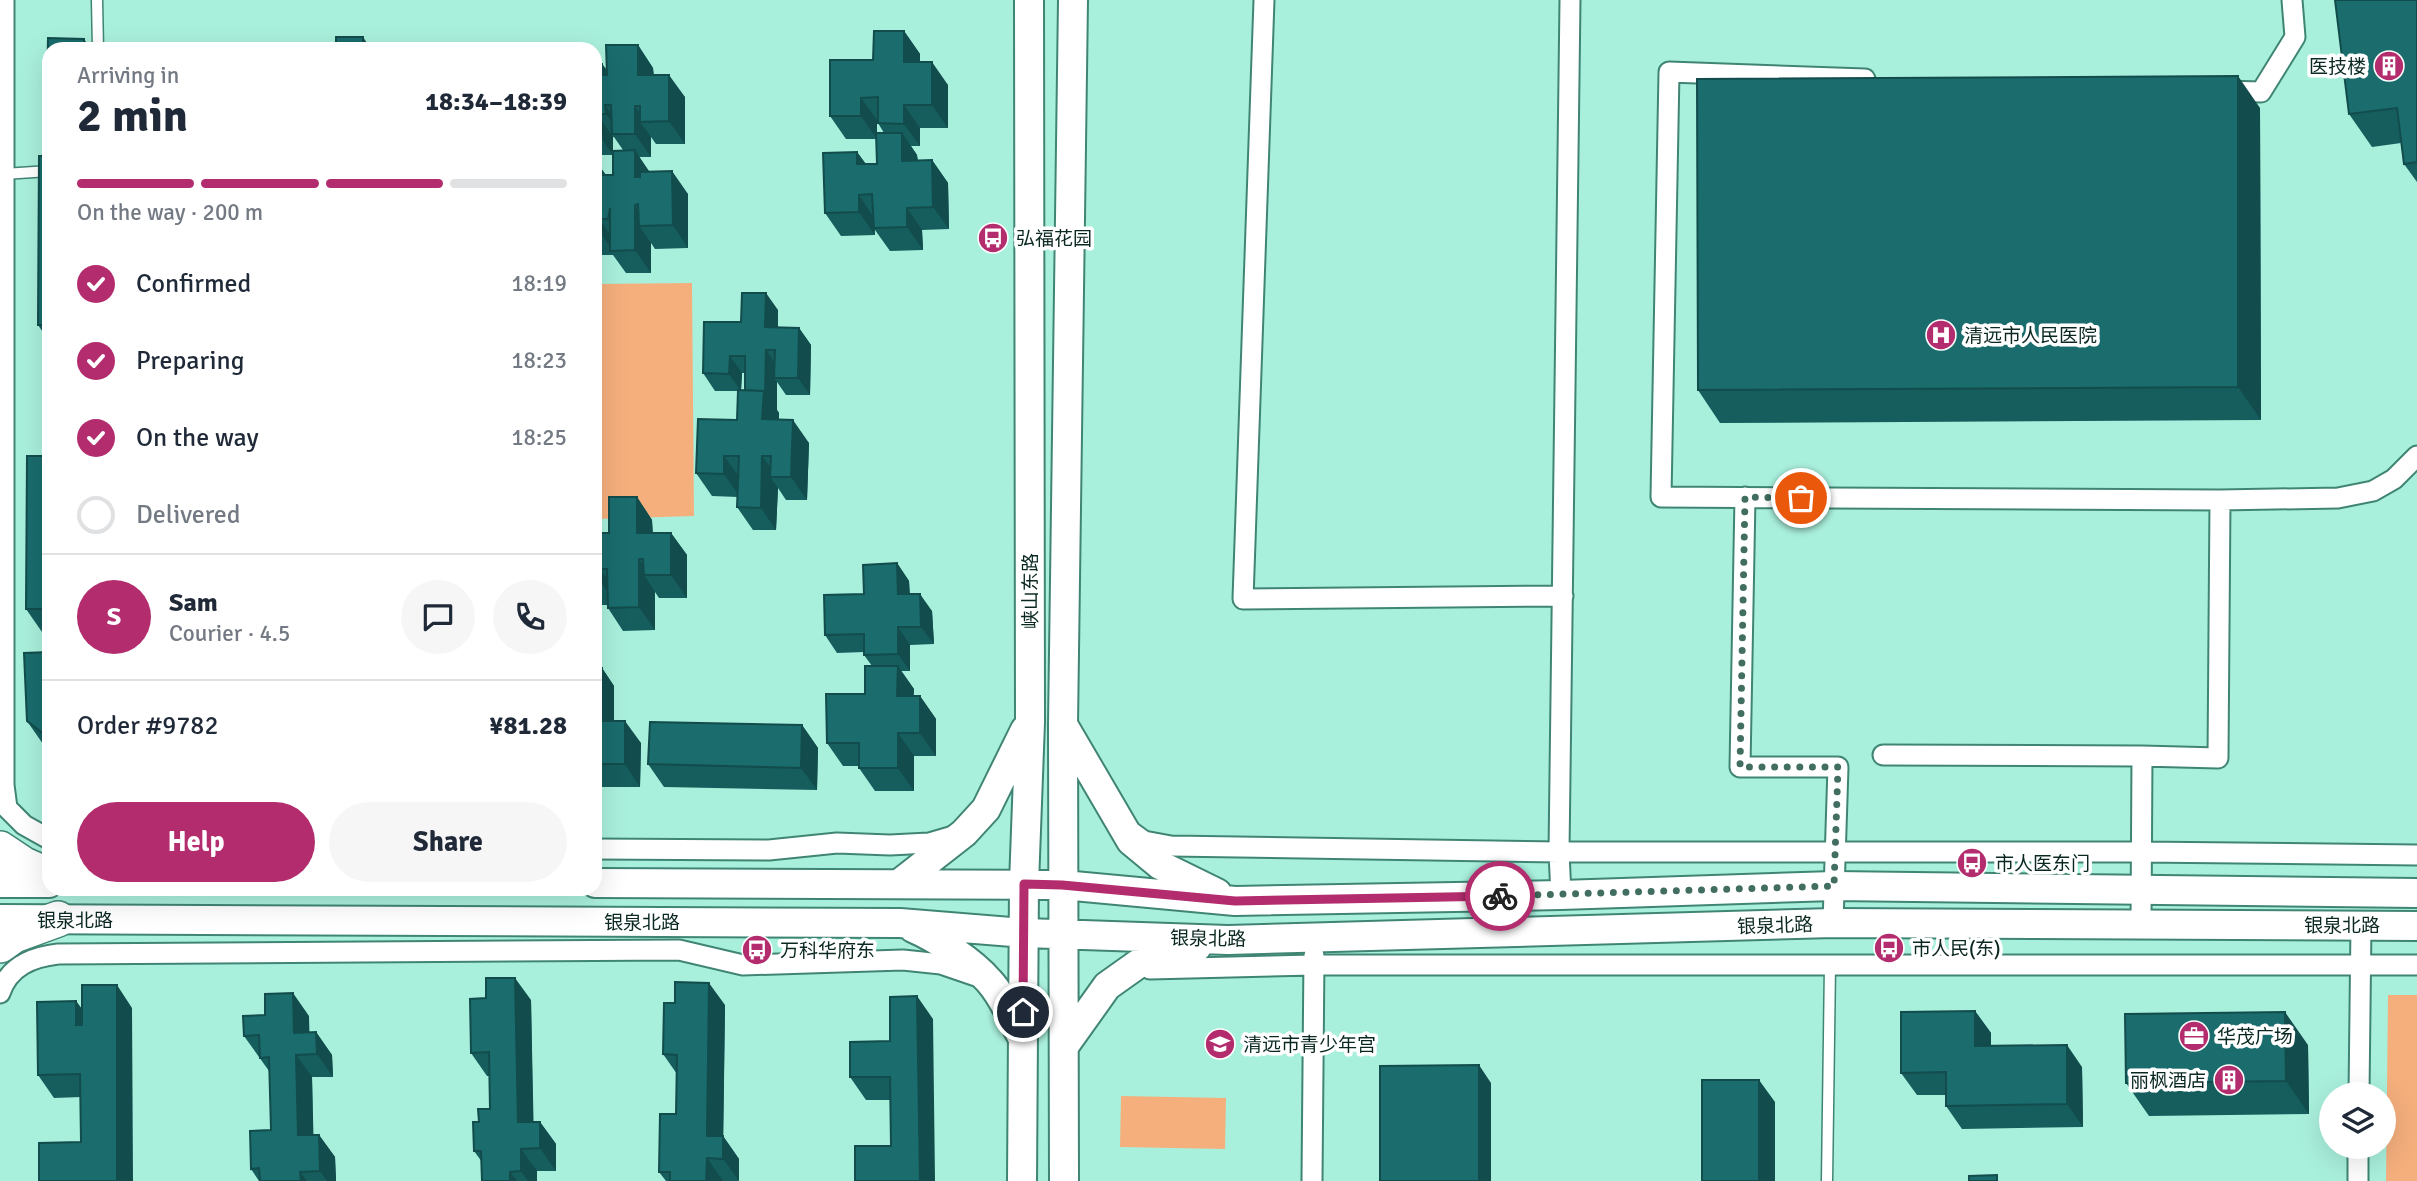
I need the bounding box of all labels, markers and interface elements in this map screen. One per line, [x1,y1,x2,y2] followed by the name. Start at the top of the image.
[2372,49,2406,83] building icon: 医技楼
[2309,55,2366,79] place label: 医技楼
[77,61,179,90] text: Arriving in
[425,86,567,118] text: 18:34–18:39
[77,88,188,144] text: 2 min
[77,198,263,227] text: On the way · 200 m
[976,221,1010,255] bus stop icon: 弘福花园
[1016,227,1092,251] place label: 弘福花园
[77,265,115,303] icon: check
[136,268,251,300] text: Confirmed
[511,269,567,298] text: 18:19
[1924,318,1958,352] hospital icon: 清远市人民医院
[1964,324,2097,348] place label: 清远市人民医院
[77,342,115,380] icon: check
[136,345,244,377] text: Preparing
[511,346,567,375] text: 18:23
[77,419,115,457] icon: check
[136,422,259,454] text: On the way
[511,423,567,452] text: 18:25
[1771,468,1831,528] pin
[1782,479,1820,517] icon: bag
[136,499,241,531] text: Delivered
[1019,553,1043,629] street label: 峡山东路
[401,580,475,654] button: chat
[493,580,567,654] button: phone
[169,587,218,619] text: Sam
[107,601,121,633] text: S
[169,619,290,648] text: Courier · 4.5
[77,710,218,742] text: Order #9782
[489,710,567,742] text: ¥81.28
[77,802,315,882] button: Help
[329,802,567,882] button: Share
[1955,846,1989,880] bus stop icon: 市人医东门
[1995,852,2090,876] place label: 市人医东门
[1465,861,1535,931] courier
[1481,877,1519,915] icon: bike
[37,909,113,933] street label: 银泉北路
[604,911,680,935] street label: 银泉北路
[1737,913,1813,939] street label: 银泉北路
[2304,914,2380,938] street label: 银泉北路
[1170,926,1246,952] street label: 银泉北路
[1872,931,1906,965] bus stop icon: 市人民(东)
[740,933,774,967] bus stop icon: 万科华府东
[1912,937,2001,961] place label: 市人民(东)
[780,939,875,963] place label: 万科华府东
[993,982,1053,1042] pin
[1004,993,1042,1031] icon: home
[2177,1019,2211,1053] office icon: 华茂广场
[2217,1025,2293,1049] place label: 华茂广场
[1203,1027,1237,1061] school or university icon: 清远市青少年宫
[1243,1033,1376,1057] place label: 清远市青少年宫
[2212,1063,2246,1097] building icon: 丽枫酒店
[2130,1069,2206,1093] place label: 丽枫酒店
[2319,1082,2396,1159] map controls
[2319,1082,2396,1159] button: layers

